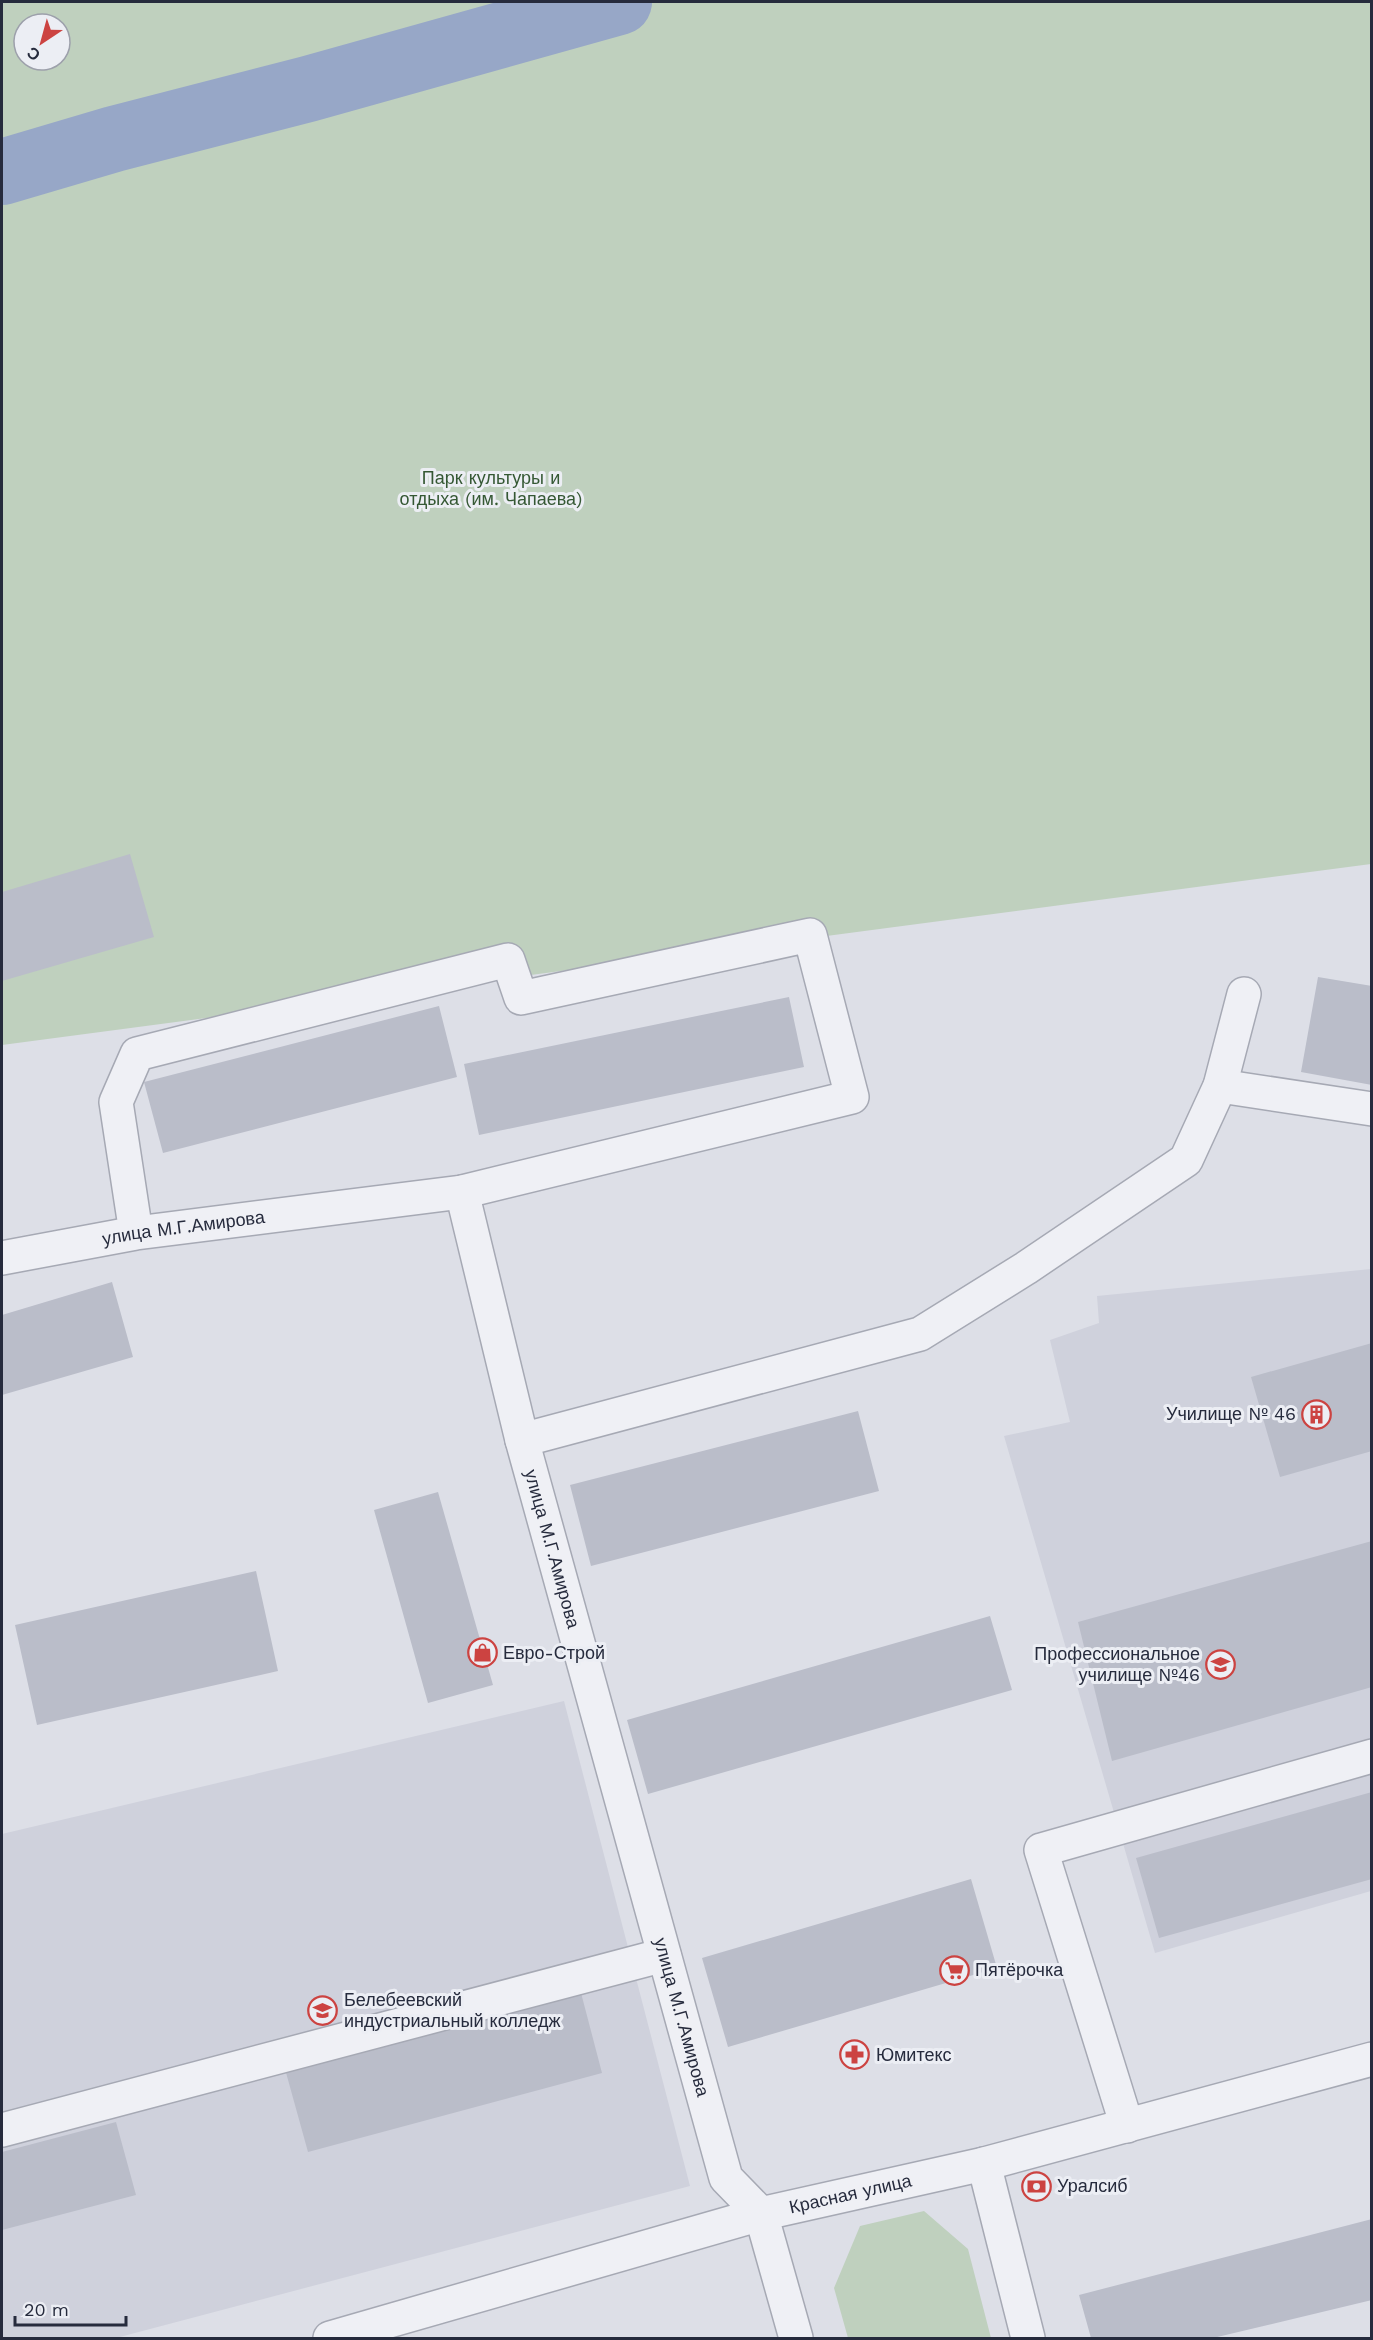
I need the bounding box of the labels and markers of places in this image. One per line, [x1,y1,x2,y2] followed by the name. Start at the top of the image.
[1301,1398,1333,1430] building icon: Училище № 46
[1166,1403,1296,1424] place label: Училище № 46
[466,1637,498,1669] shop icon: Евро-Строй
[503,1642,605,1663] place label: Евро-Строй
[1034,1643,1200,1685] place label: Профессиональное училище №46
[1205,1648,1237,1680] school or university icon: Профессиональное училище №46
[938,1954,970,1986] supermarket icon: Пятёрочка
[975,1959,1064,1980] place label: Пятёрочка
[344,1989,560,2031] place label: Белебеевский индустриальный колледж
[307,1994,339,2026] school or university icon: Белебеевский индустриальный колледж
[839,2039,871,2071] pharmacy icon: Юмитекс
[876,2044,952,2065] place label: Юмитекс
[1020,2170,1052,2202] bank icon: Уралсиб
[1057,2175,1128,2196] place label: Уралсиб

